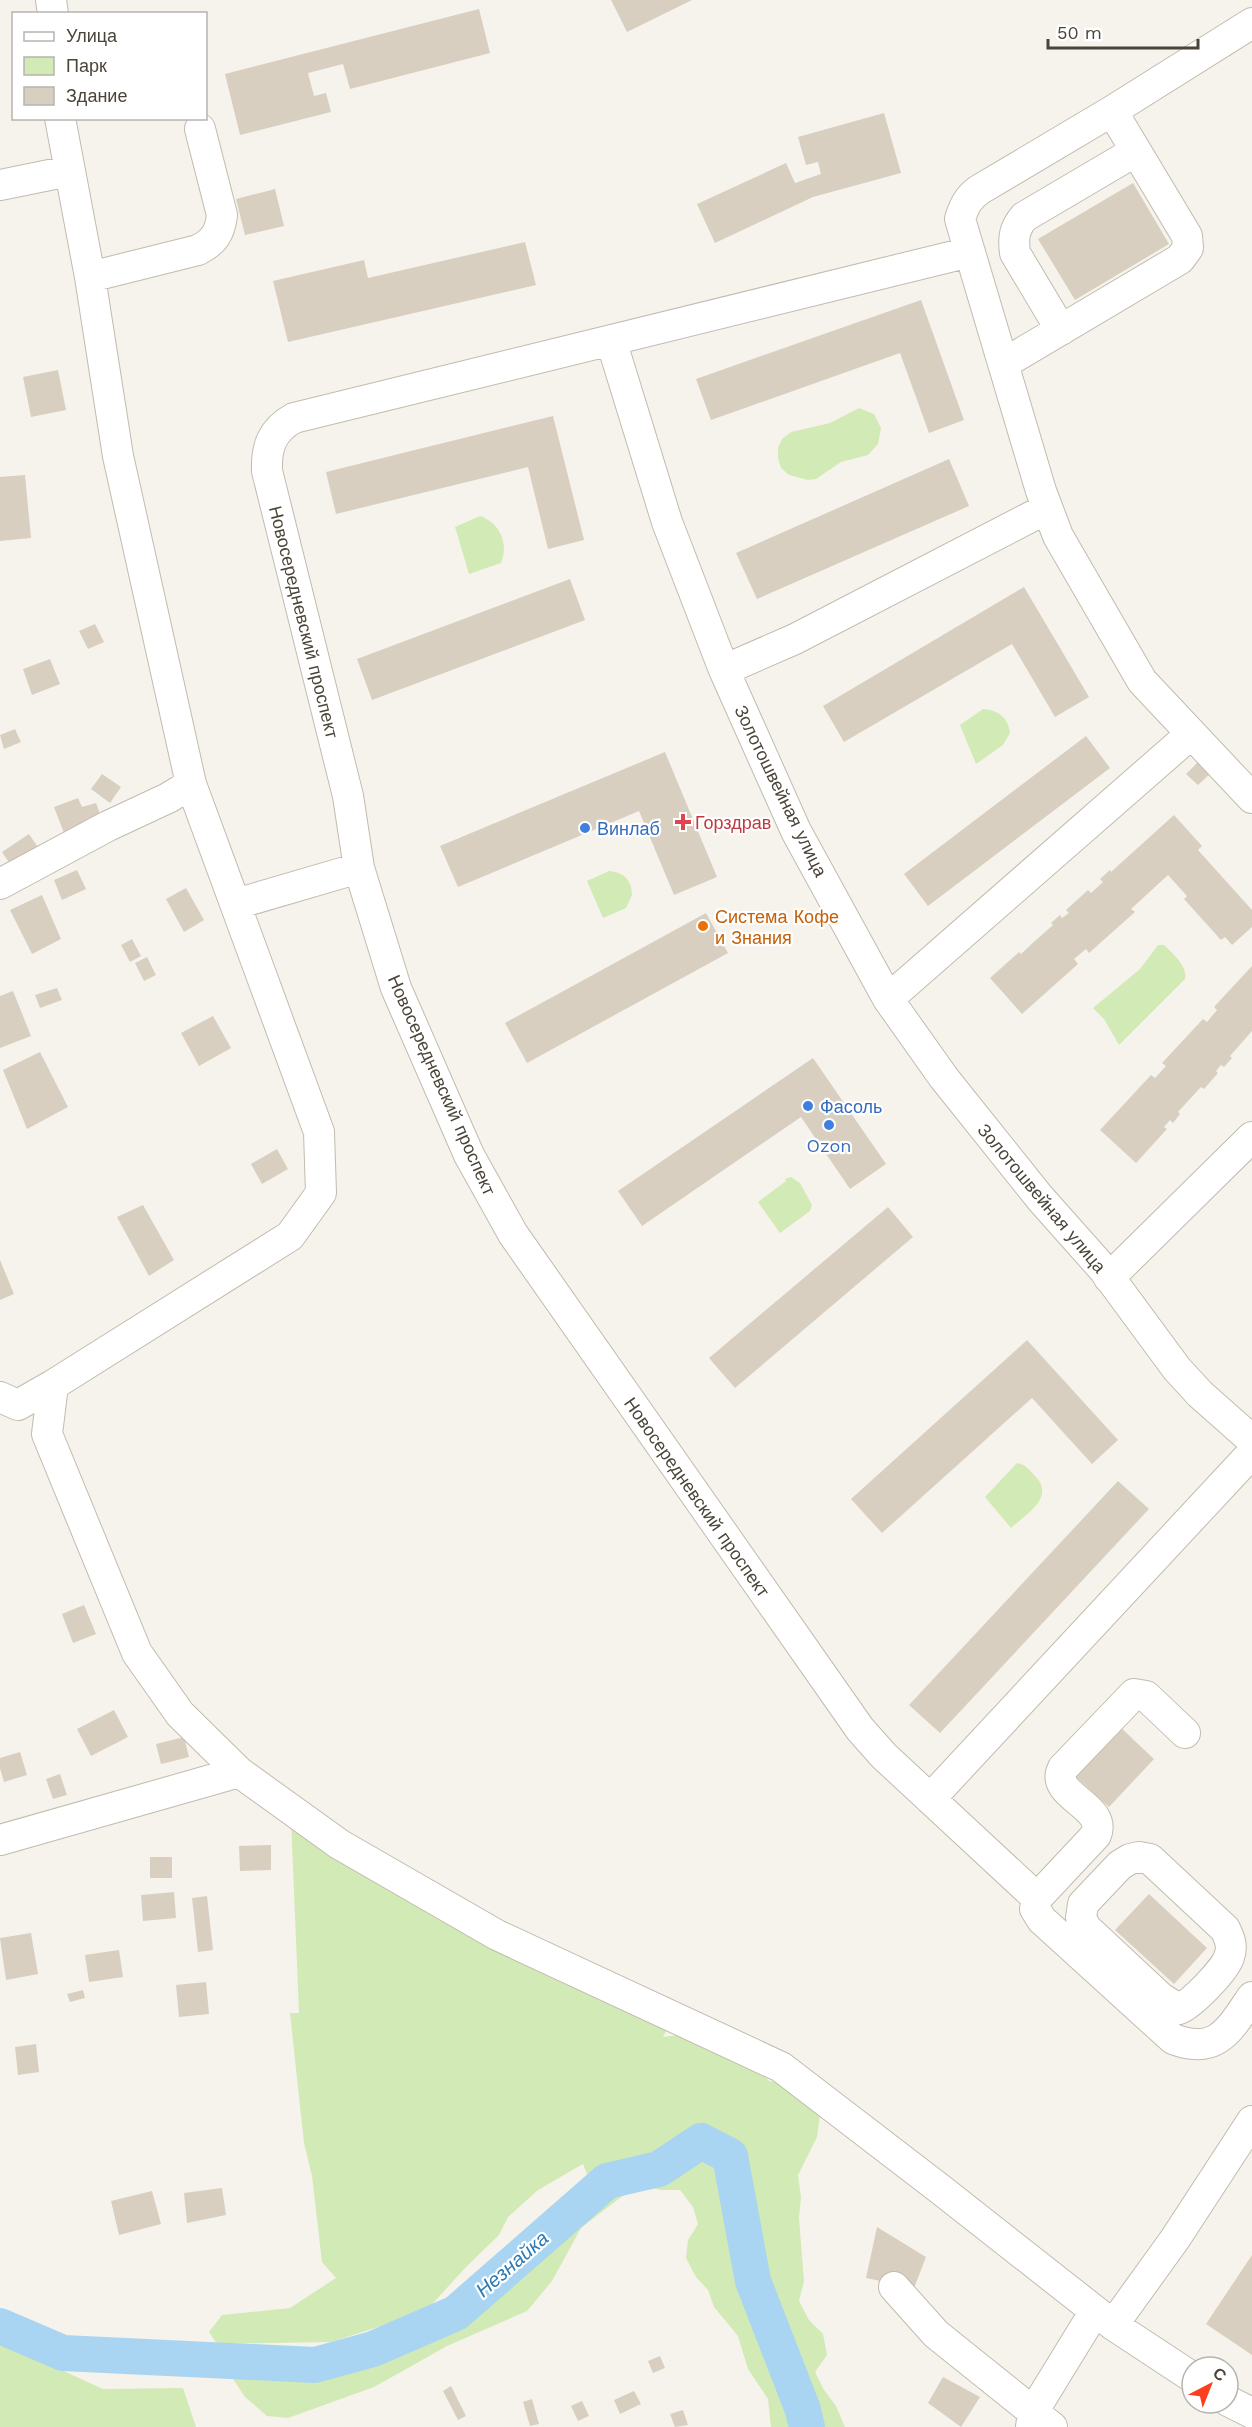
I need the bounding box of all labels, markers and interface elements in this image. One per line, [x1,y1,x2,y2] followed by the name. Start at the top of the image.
[12,12,207,120] legend
[1048,12,1198,50] scale bar
[1057,22,1102,43] text: 50 m
[66,25,118,46] text: Улица
[66,55,107,76] text: Парк
[66,85,127,106] text: Здание
[265,504,343,740] street label: Новосередневский проспект
[730,702,832,881] street label: Золотошвейная улица
[695,812,771,833] place label: Горздрав
[676,815,690,829] marker: Горздрав
[597,818,660,839] place label: Винлаб
[578,821,592,835] marker: Винлаб
[715,906,839,948] place label: Система Кофе и Знания
[696,919,710,933] marker: Система Кофе и Знания
[384,972,500,1198] street label: Новосередневский проспект
[820,1096,882,1117] place label: Фасоль
[801,1099,815,1113] marker: Фасоль
[822,1118,836,1132] marker: Ozon
[974,1119,1111,1278] street label: Золотошвейная улица
[807,1135,851,1156] place label: Ozon
[620,1393,774,1601] street label: Новосередневский проспект
[471,2226,553,2302] water label: Незнайка
[1180,2355,1240,2415] north arrow
[1209,2363,1231,2385] text: С

